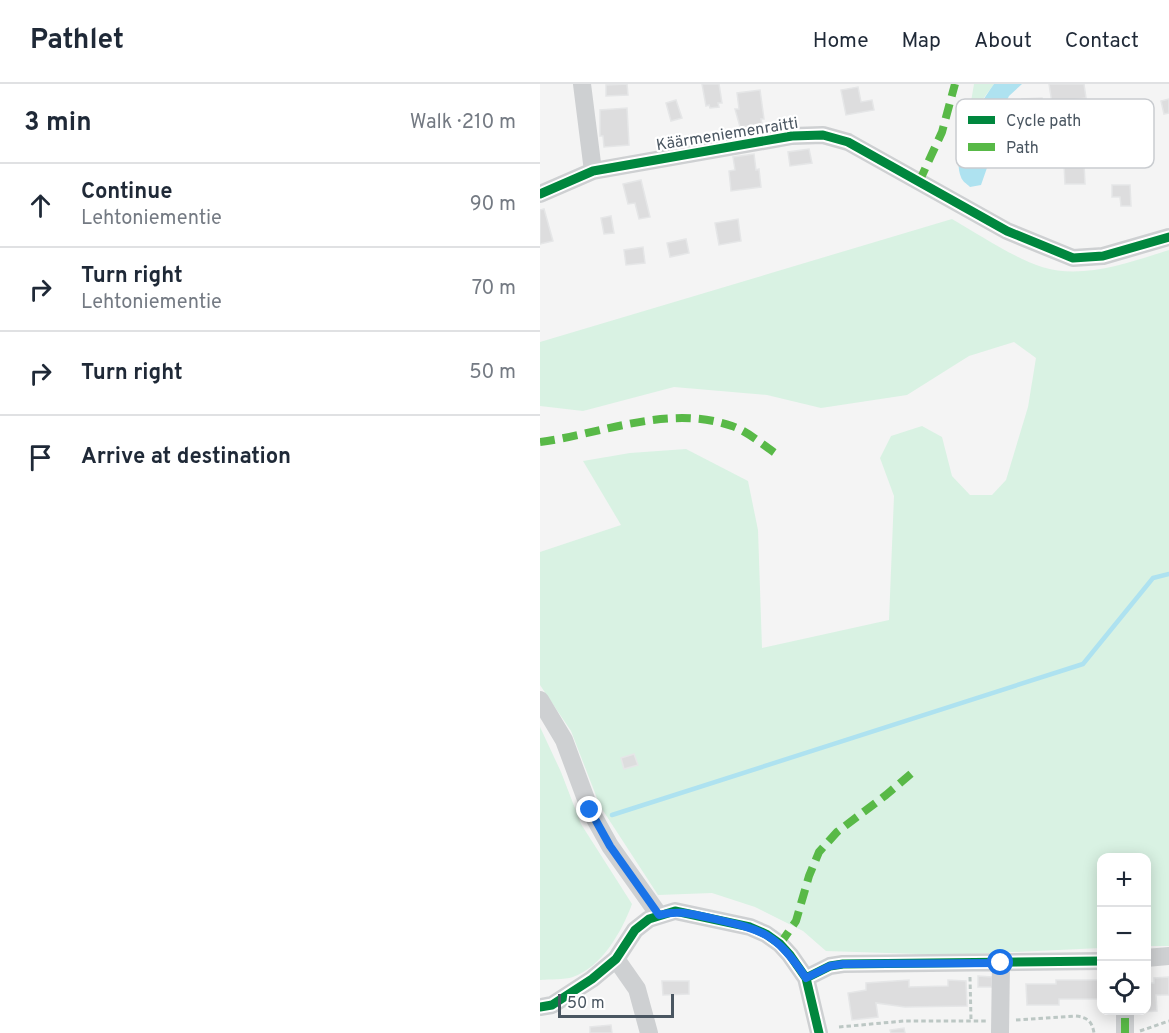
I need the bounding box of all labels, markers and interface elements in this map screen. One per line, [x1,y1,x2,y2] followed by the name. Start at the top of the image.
[30,23,124,59] text: Pathlet
[813,28,869,55] text: Home
[902,28,941,55] text: Map
[974,28,1032,55] text: About
[1065,28,1139,55] text: Contact
[956,99,1154,168] legend
[24,107,92,140] text: 3 min
[410,110,516,136] text: Walk · 210 m
[1006,112,1081,132] text: Cycle path
[655,114,800,156] street label: Käärmeniemenraitti
[1006,139,1039,159] text: Path
[81,179,172,206] text: Continue
[24,189,57,222] icon: ahead
[470,192,516,218] text: 90 m
[81,206,222,232] text: Lehtoniementie
[81,263,183,290] text: Turn right
[24,273,57,306] icon: right
[472,276,516,302] text: 70 m
[81,290,222,316] text: Lehtoniementie
[24,357,57,390] icon: right
[81,360,183,387] text: Turn right
[469,360,516,386] text: 50 m
[24,441,57,474] icon: arrive
[81,444,291,471] text: Arrive at destination
[576,796,602,822] route end
[1097,853,1151,1015] map controls
[1097,853,1151,907] button: +
[1097,907,1151,961] button: −
[987,949,1013,975] route start
[1097,961,1151,1015] button: locate
[558,991,674,1018] scale bar
[567,994,605,1014] text: 50 m

